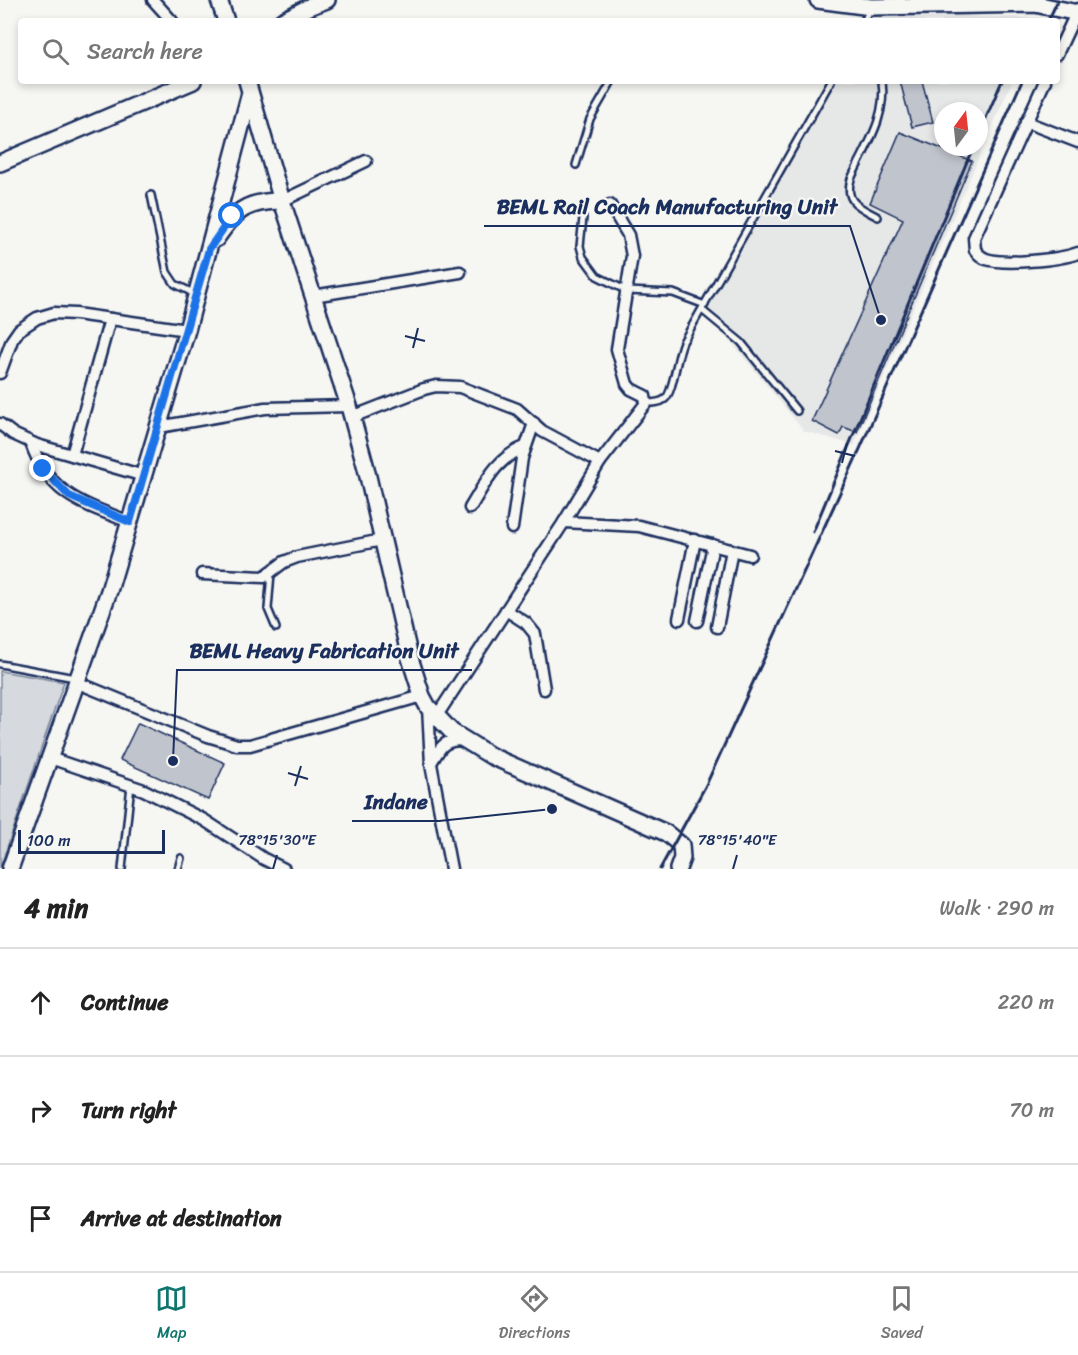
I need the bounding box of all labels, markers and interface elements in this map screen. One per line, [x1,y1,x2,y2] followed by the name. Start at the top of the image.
[18,18,1060,84] search box
[87,32,203,71] text: Search here
[39,35,72,68] icon: search
[934,102,988,156] north arrow
[484,187,850,226] callout: BEML Rail Coach Manufacturing Unit
[497,188,839,226] text: BEML Rail Coach Manufacturing Unit
[218,202,244,228] route start
[29,455,55,481] route end
[177,631,472,670] callout: BEML Heavy Fabrication Unit
[189,632,460,670] text: BEML Heavy Fabrication Unit
[352,782,439,821] callout: Indane
[363,783,428,821] text: Indane
[27,826,71,855] text: 100 m
[18,827,165,854] scale bar
[238,827,317,853] text: 78°15'30"E
[698,827,778,853] text: 78°15'40"E
[24,885,88,931] text: 4 min
[939,891,1054,926] text: Walk · 290 m
[81,983,169,1022] text: Continue
[998,985,1054,1020] text: 220 m
[24,986,57,1019] icon: ahead
[81,1091,176,1130] text: Turn right
[1009,1093,1054,1128] text: 70 m
[24,1094,57,1127] icon: right
[81,1199,282,1238] text: Arrive at destination
[24,1202,57,1235] icon: arrive
[155,1282,188,1347] tab: Map
[499,1282,570,1347] tab: Directions
[881,1282,923,1347] tab: Saved

